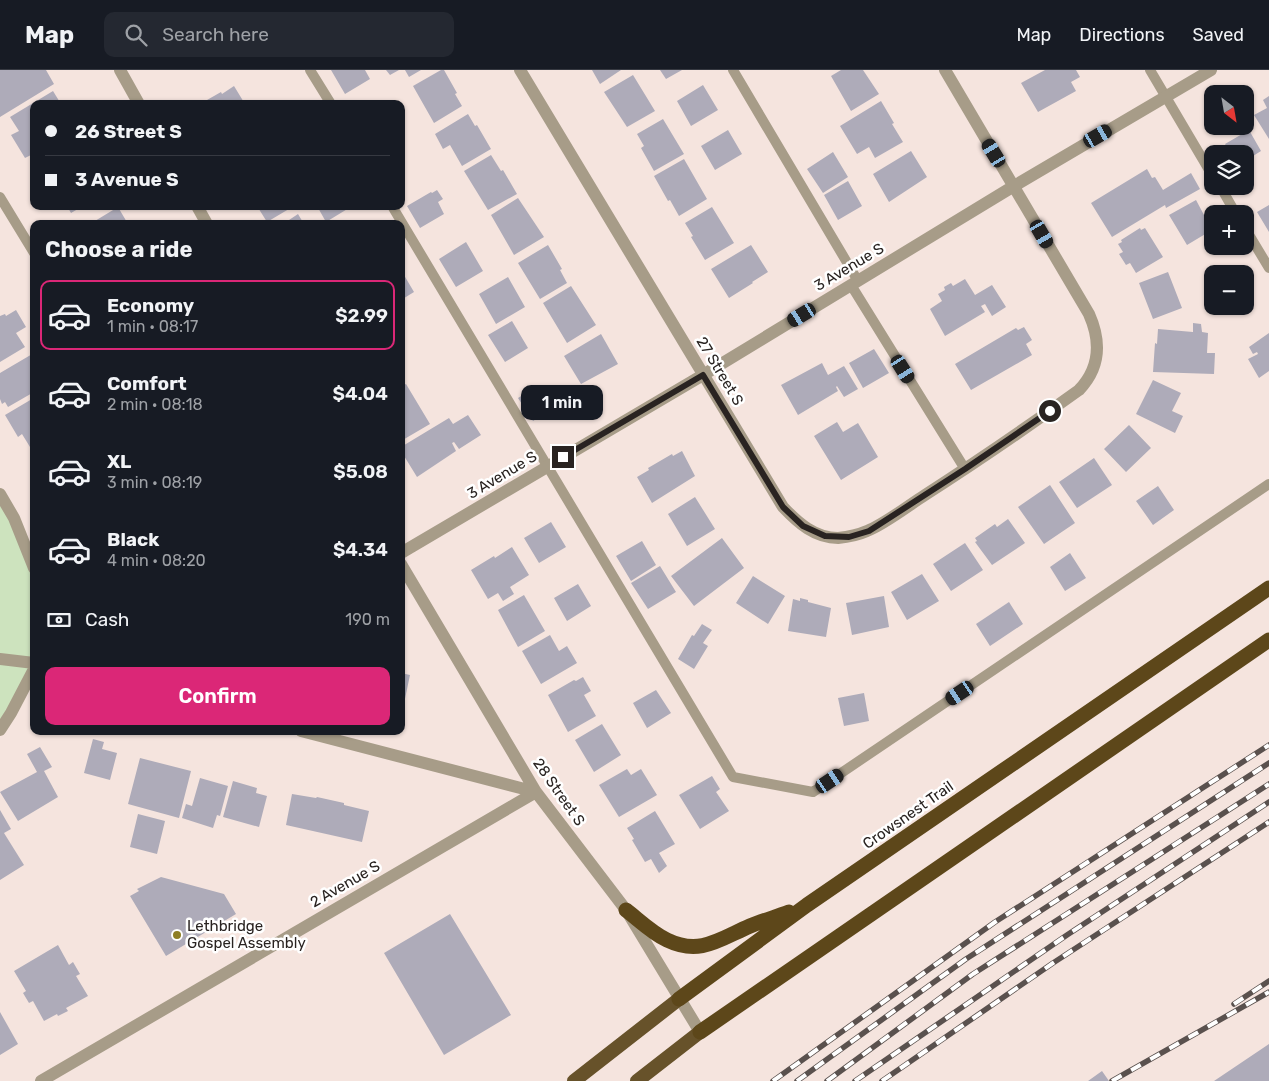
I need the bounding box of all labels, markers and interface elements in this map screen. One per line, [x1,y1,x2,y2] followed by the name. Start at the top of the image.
[104,12,454,57] search box
[25,21,74,49] text: Map
[122,21,150,49] icon: search
[162,23,269,46] text: Search here
[1016,24,1051,46] text: Map
[1079,24,1165,46] text: Directions
[1193,24,1244,46] text: Saved
[1204,85,1254,135] north arrow
[1204,85,1254,315] map controls
[75,120,182,143] text: 26 Street S
[1081,122,1114,150] car
[979,136,1008,170] car
[1204,145,1254,195] button: layers
[75,168,179,191] text: 3 Avenue S
[1204,205,1254,255] button: +
[1028,217,1055,251] car
[45,236,192,263] text: Choose a ride
[811,239,887,295] street label: 3 Avenue S
[1204,265,1254,315] button: −
[47,293,92,338] icon: car
[107,294,194,317] text: Economy
[785,301,818,329] car
[335,304,388,327] text: $2.99
[107,317,198,336] text: 1 min · 08:17
[693,334,747,408] street label: 27 Street S
[888,352,917,386] car
[47,371,92,416] icon: car
[107,372,187,395] text: Comfort
[333,382,388,405] text: $4.04
[522,384,604,420] callout: 1 min
[542,393,582,412] text: 1 min
[107,395,203,414] text: 2 min · 08:18
[1039,400,1061,422] route start
[552,446,574,468] route end
[464,447,540,503] street label: 3 Avenue S
[47,449,92,494] icon: car
[107,450,131,473] text: XL
[333,460,388,483] text: $5.08
[107,473,202,492] text: 3 min · 08:19
[47,527,92,572] icon: car
[107,528,159,551] text: Black
[333,538,388,561] text: $4.34
[107,551,206,570] text: 4 min · 08:20
[45,606,73,634] icon: cash
[85,608,129,631] text: Cash
[345,610,390,629] text: 190 m
[45,667,390,725] button: Confirm
[943,678,976,708] car
[529,755,589,829] street label: 28 Street S
[813,766,846,796] car
[859,777,957,853] street label: Crowsnest Trail
[307,857,383,911] street label: 2 Avenue S
[187,917,306,952] place label: Lethbridge Gospel Assembly
[171,929,183,941] marker: Lethbridge Gospel Assembly

